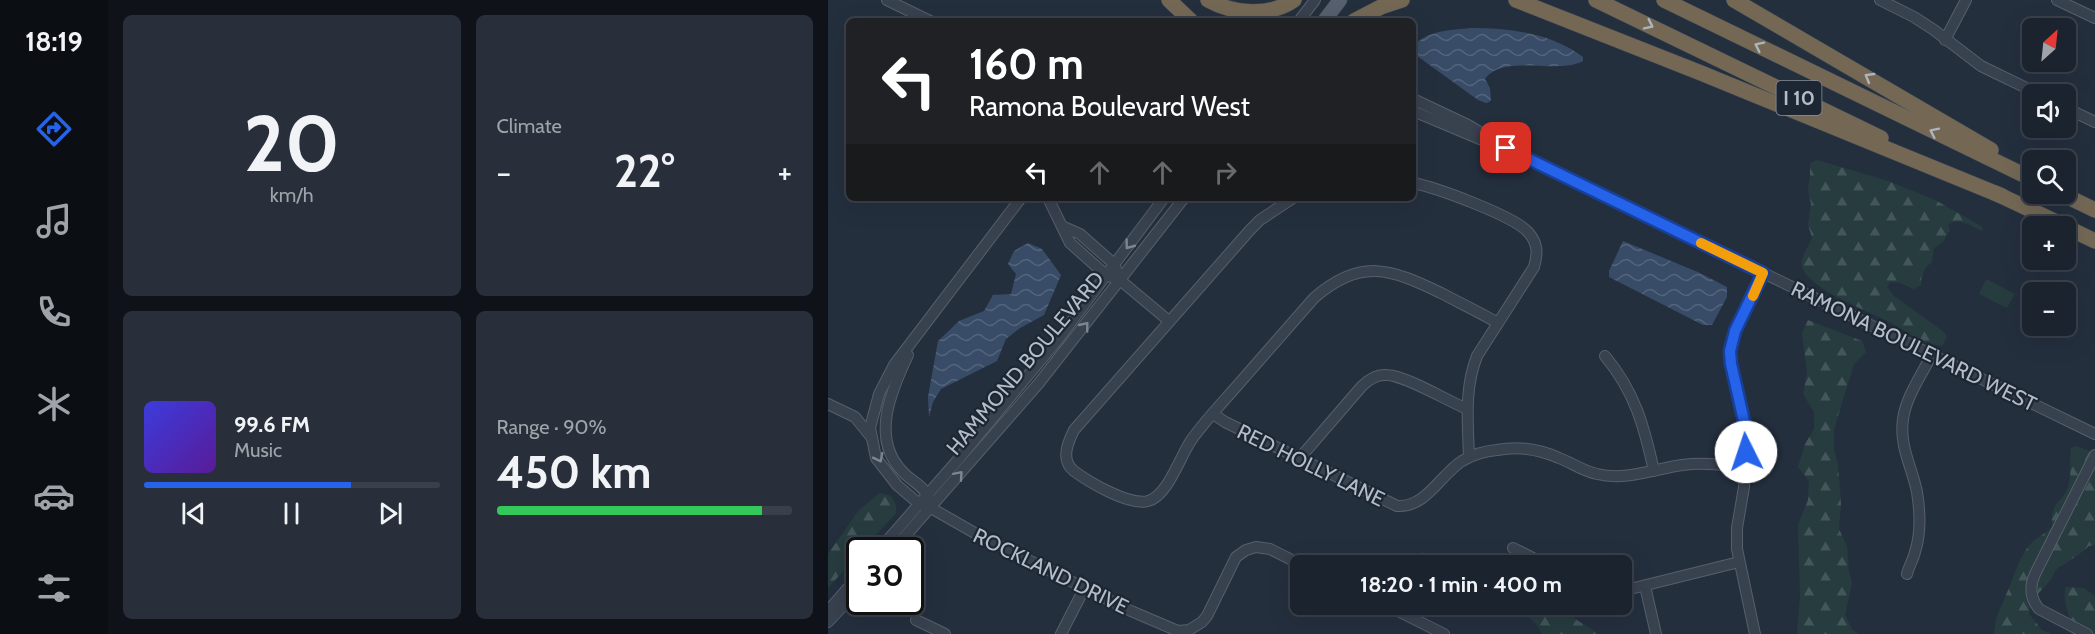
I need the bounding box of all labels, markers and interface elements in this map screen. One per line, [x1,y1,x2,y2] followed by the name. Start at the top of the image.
[1643,18,1654,30] one-way arrow
[2022,18,2076,72] north arrow
[2022,18,2076,336] map controls
[25,25,83,58] text: 18:19
[969,38,1084,90] text: 160 m
[870,42,948,120] icon: left
[1754,42,1765,54] one-way arrow
[1864,73,1875,84] one-way arrow
[1776,81,1822,115] road number: I 10
[2022,84,2076,138] button: sound
[969,90,1250,123] text: Ramona Boulevard West
[244,96,340,191] text: 20
[33,108,75,150] icon: directions
[497,114,562,138] text: Climate
[1480,122,1531,173] pin
[1929,127,1940,139] one-way arrow
[1489,131,1522,164] icon: arrive
[614,144,675,198] text: 22°
[2022,150,2076,204] button: search
[497,152,511,192] text: −
[777,152,792,192] text: +
[1020,156,1053,189] icon: left
[1083,156,1116,189] icon: ahead
[1146,156,1179,189] icon: ahead
[1209,156,1242,189] icon: right
[270,183,314,207] text: km/h
[33,200,75,242] icon: music
[2022,216,2076,270] button: +
[1125,238,1136,249] one-way arrow
[941,266,1109,460] street label: HAMMOND BOULEVARD
[1787,276,2041,416] street label: RAMONA BOULEVARD WEST
[2022,282,2076,336] button: −
[33,291,75,333] icon: phone
[1077,322,1088,333] one-way arrow
[33,383,75,425] icon: climate
[234,411,310,438] text: 99.6 FM
[497,415,607,439] text: Range · 90%
[1233,419,1389,511] street label: RED HOLLY LANE
[1714,420,1778,484] position arrow
[234,438,282,462] text: Music
[497,445,651,499] text: 450 km
[871,452,883,463] one-way arrow
[952,471,963,482] one-way arrow
[33,475,75,517] icon: car
[177,497,210,530] icon: previous
[275,497,308,530] icon: pause
[374,497,407,530] icon: next
[969,523,1133,619] street label: ROCKLAND DRIVE
[846,537,924,615] speed limit sign: 30
[33,567,75,609] icon: filters
[1360,571,1562,598] text: 18:20 · 1 min · 400 m

